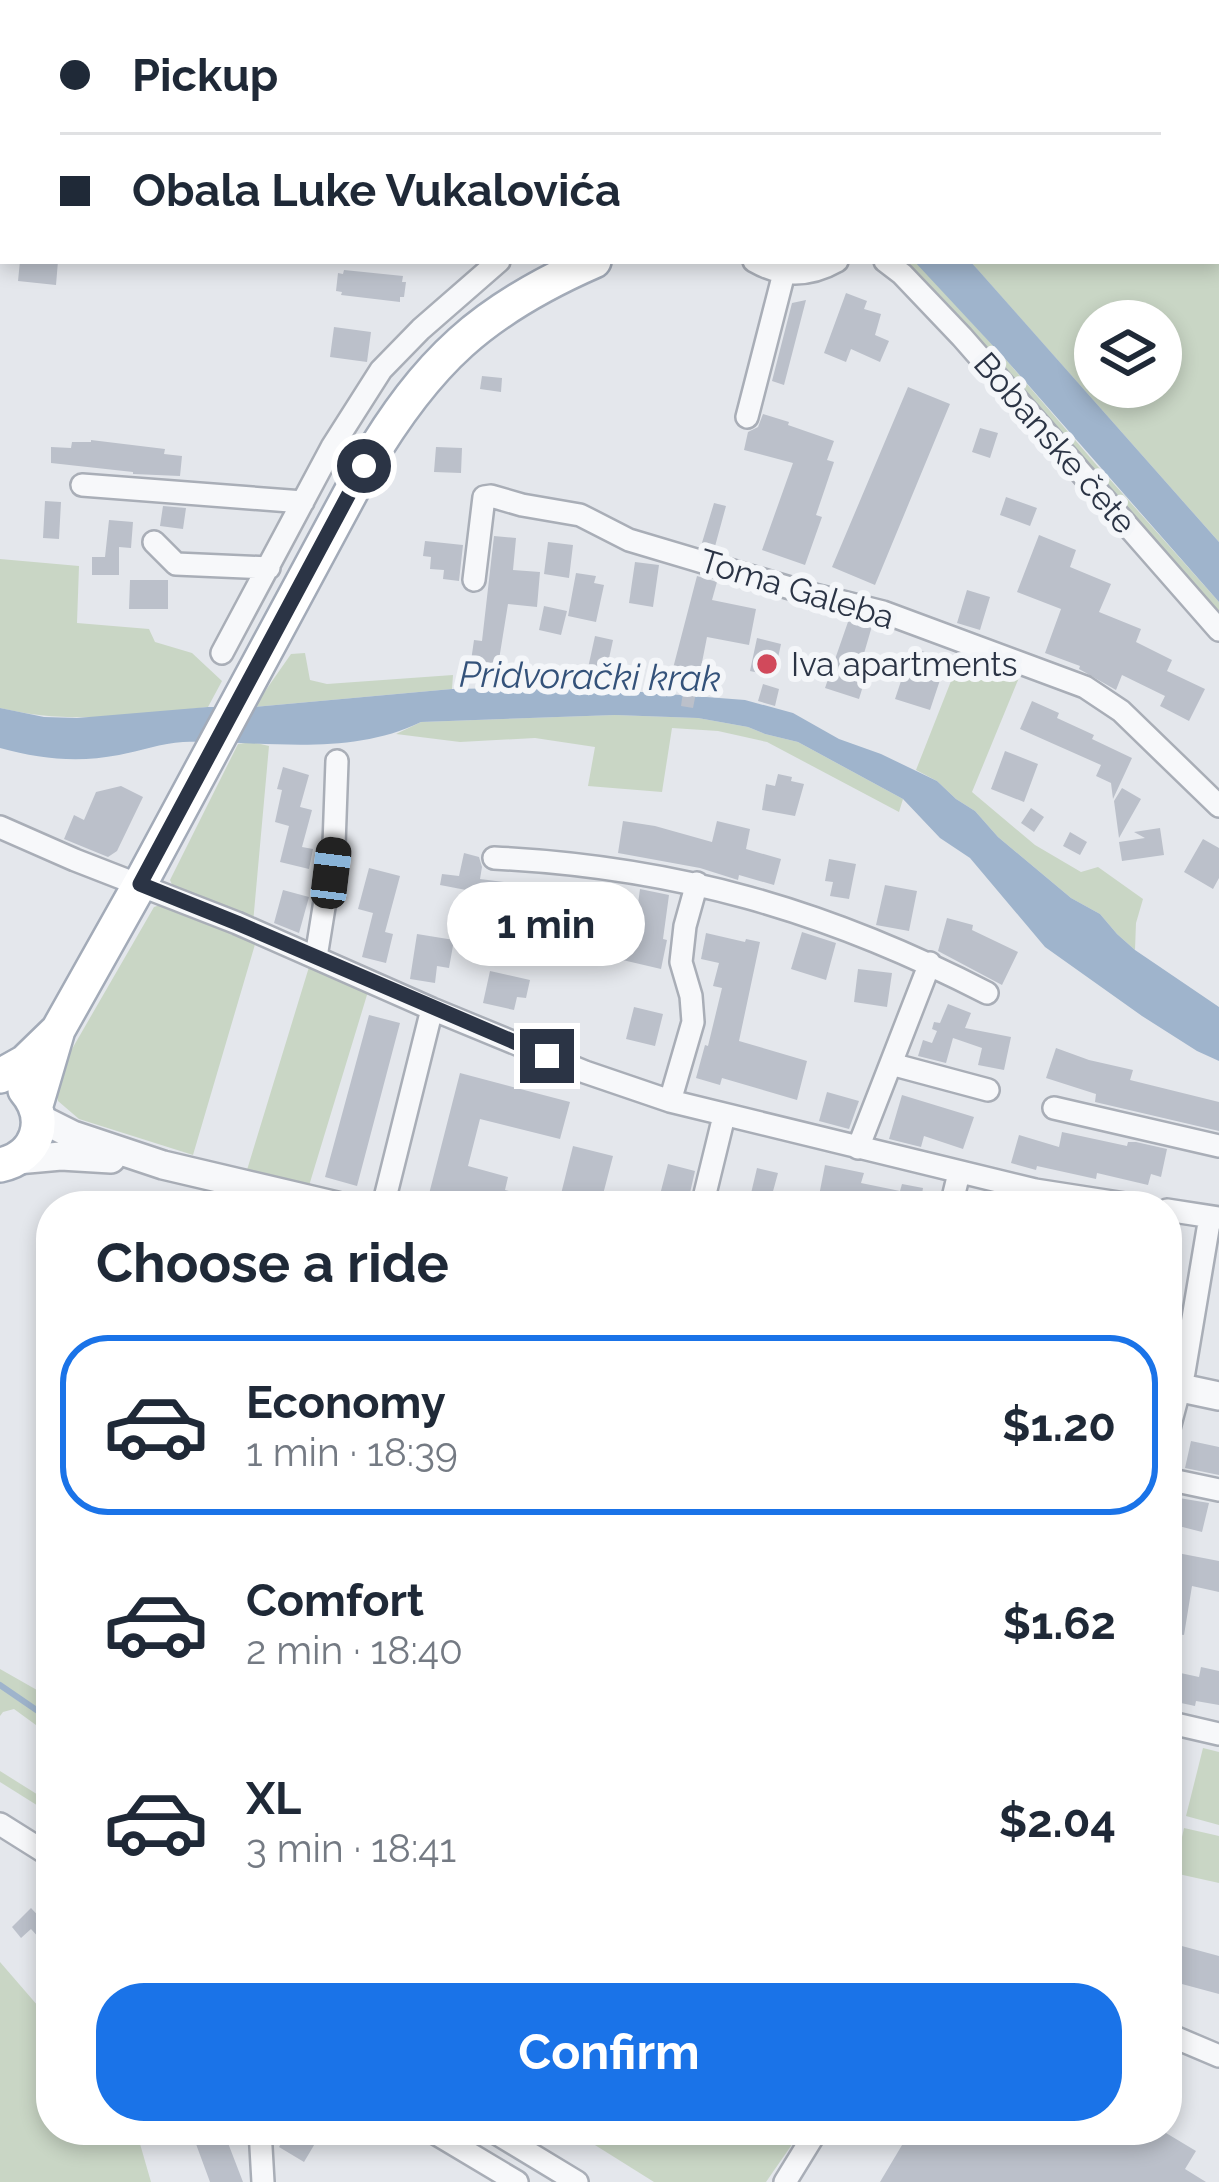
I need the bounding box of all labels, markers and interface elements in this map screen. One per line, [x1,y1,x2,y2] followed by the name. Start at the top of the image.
[132,49,278,102] text: Pickup
[132,164,621,217] text: Obala Luke Vukalovića
[1074,300,1182,408] map controls
[1074,300,1182,408] button: layers
[966,345,1144,541] street label: Bobanske čete
[337,439,391,493] route start
[695,541,899,637] street label: Toma Galeba
[791,645,1017,684] place label: Iva apartments
[754,651,780,677] marker: Iva apartments
[459,653,721,699] water label: Pridvorački krak
[309,835,353,911] car
[448,882,646,966] callout: 1 min
[497,901,595,947] text: 1 min
[520,1029,574,1083] route end
[96,1231,449,1295] text: Choose a ride
[102,1371,210,1479] icon: car
[246,1376,446,1429] text: Economy
[1002,1399,1116,1452] text: $1.20
[246,1429,458,1475] text: 1 min · 18:39
[102,1569,210,1677] icon: car
[246,1574,424,1627] text: Comfort
[1002,1597,1116,1650] text: $1.62
[246,1627,463,1673] text: 2 min · 18:40
[102,1767,210,1875] icon: car
[246,1772,301,1825] text: XL
[999,1795,1116,1848] text: $2.04
[246,1825,456,1871] text: 3 min · 18:41
[96,1983,1122,2121] button: Confirm

